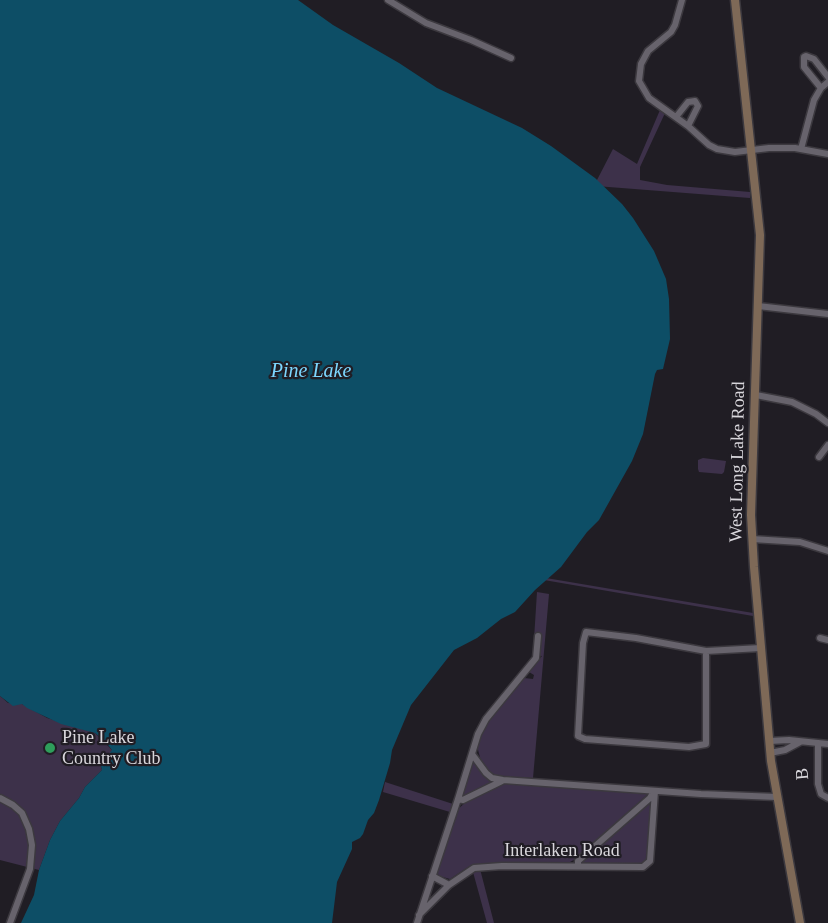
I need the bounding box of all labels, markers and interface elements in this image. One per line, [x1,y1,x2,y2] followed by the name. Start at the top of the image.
[271,360,351,384] water label: Pine Lake
[726,381,750,543] street label: West Long Lake Road
[62,727,161,770] place label: Pine Lake Country Club
[43,741,57,755] marker: Pine Lake Country Club
[792,767,814,781] street label: B
[504,840,620,862] street label: Interlaken Road

